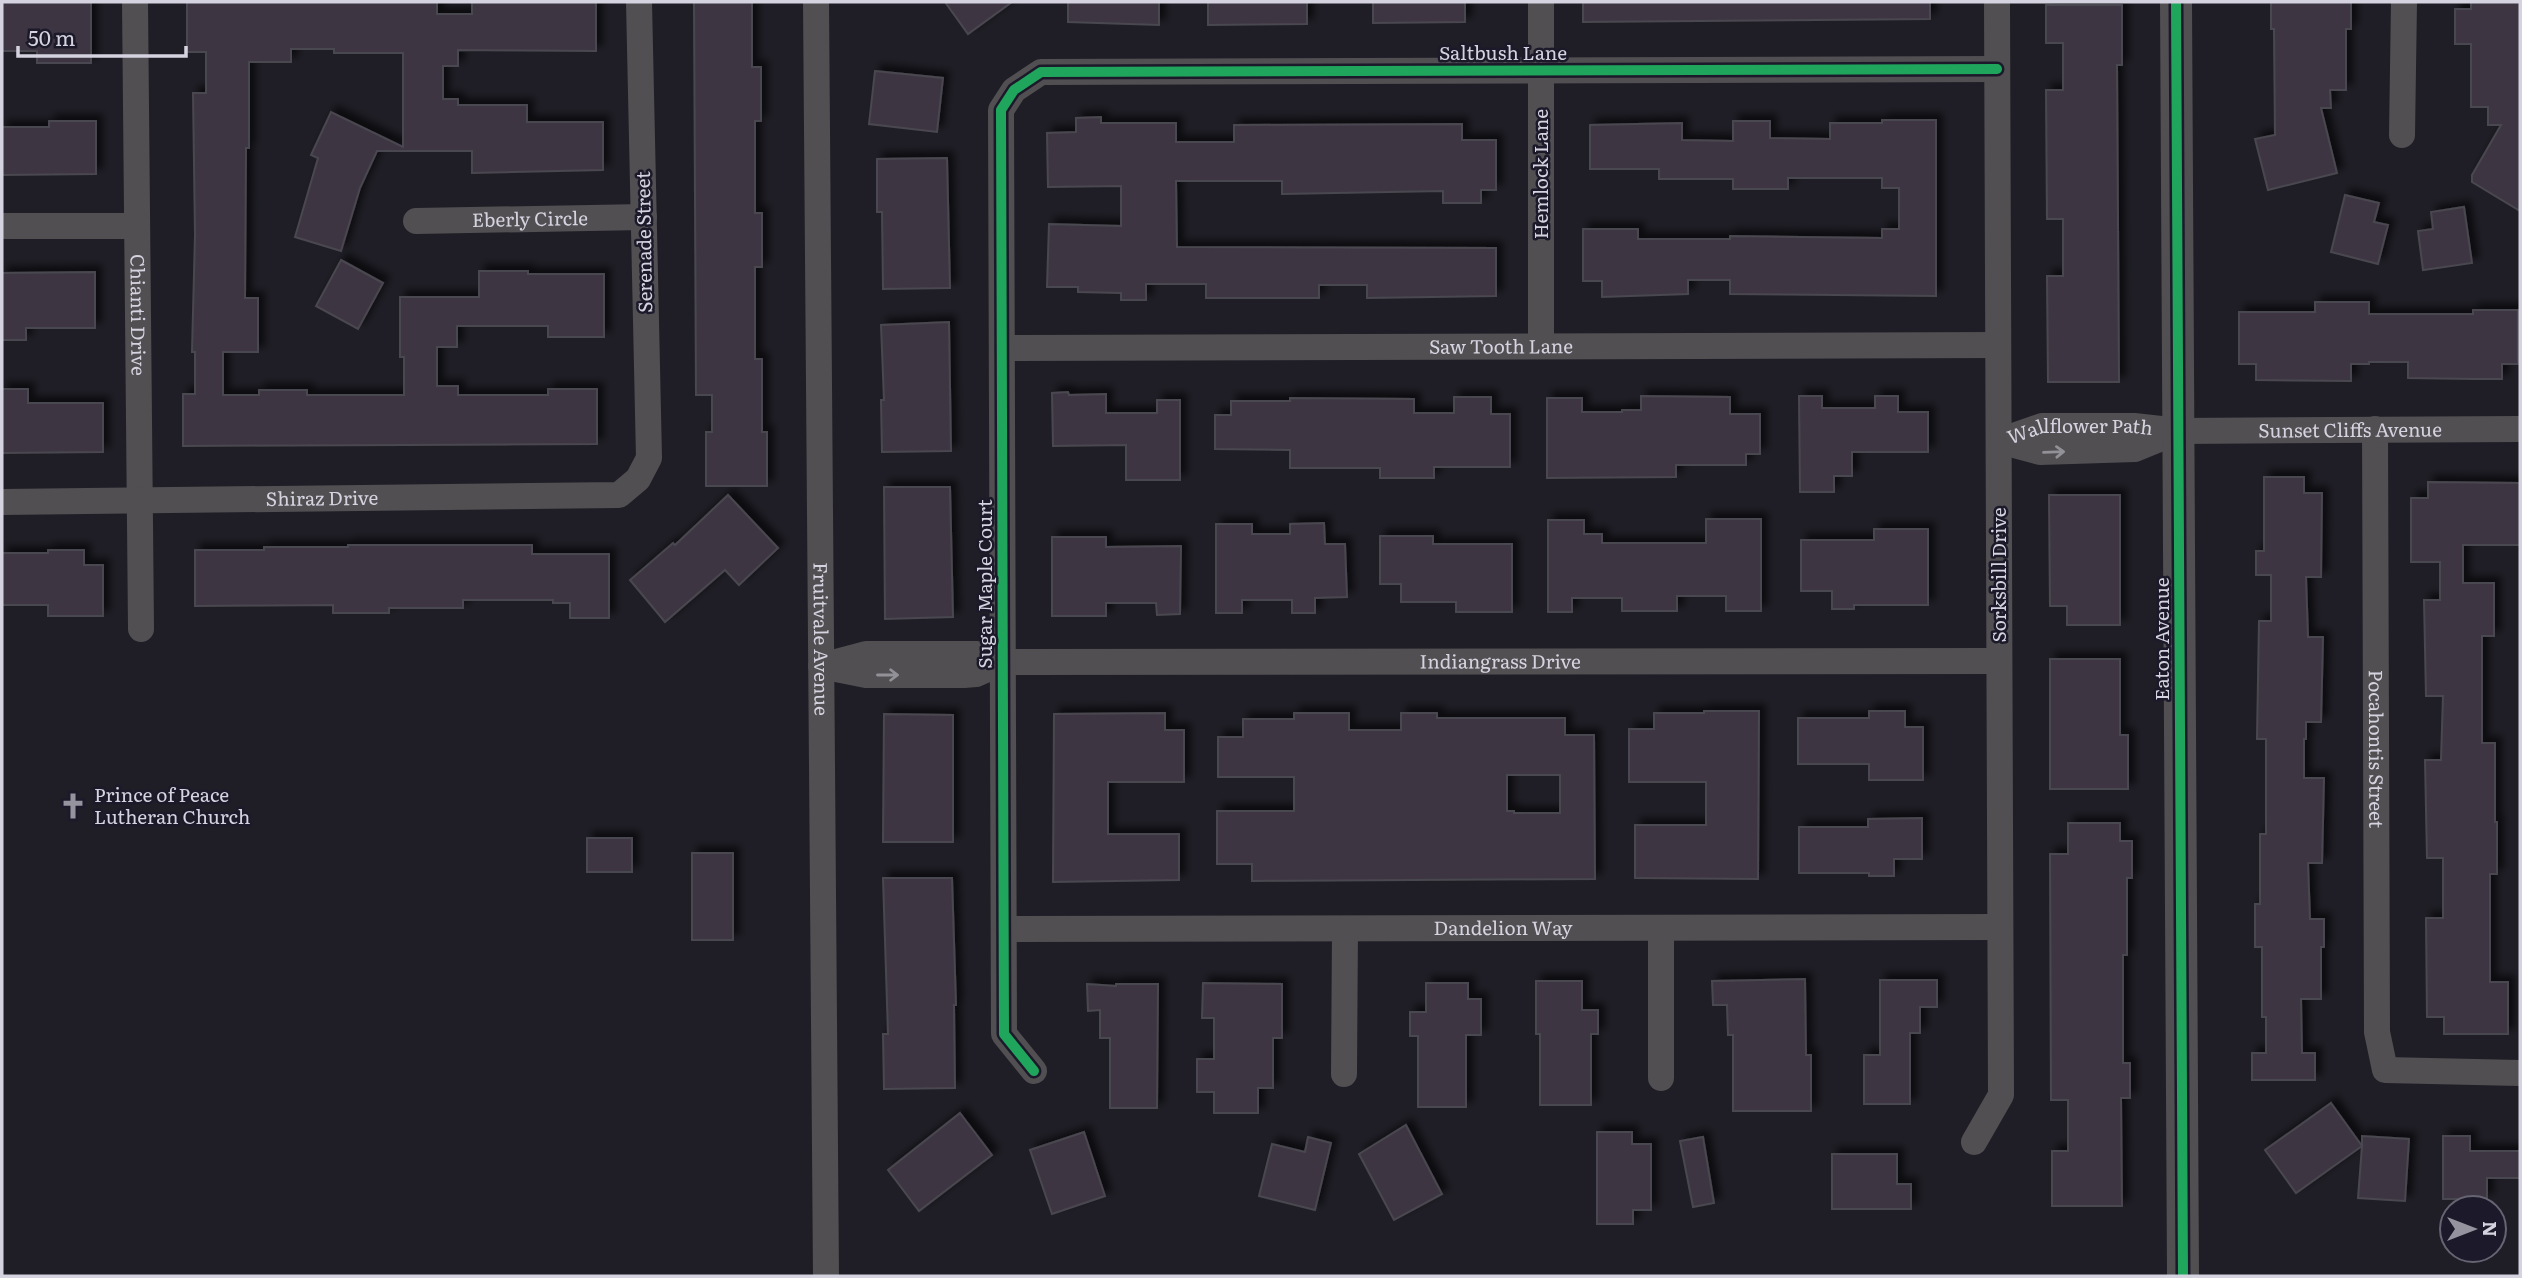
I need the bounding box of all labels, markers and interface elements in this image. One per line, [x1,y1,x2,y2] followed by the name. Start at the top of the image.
[18,14,186,58] scale bar
[28,21,75,52] text: 50 m
[1439,38,1567,66] street label: Saltbush Lane
[1526,109,1554,239] street label: Hemlock Lane
[628,171,658,313] street label: Serenade Street
[472,203,588,233] street label: Eberly Circle
[124,254,154,376] street label: Chianti Drive
[1429,331,1573,360] street label: Saw Tooth Lane
[2003,411,2154,450] street label: Wallflower Path
[2258,414,2442,444] street label: Sunset Cliffs Avenue
[2042,445,2065,458] one-way arrow
[266,483,379,512] street label: Shiraz Drive
[970,499,998,669] street label: Sugar Maple Court
[1984,507,2012,643] street label: Sorksbill Drive
[807,562,837,716] street label: Fruitvale Avenue
[2147,577,2175,701] street label: Eaton Avenue
[1419,646,1581,675] street label: Indiangrass Drive
[877,668,900,682] one-way arrow
[2363,670,2391,829] street label: Pocahontis Street
[94,780,250,830] place label: Prince of Peace Lutheran Church
[58,791,88,821] church icon: Prince of Peace Lutheran Church
[1434,913,1572,941] street label: Dandelion Way
[2438,1194,2508,1264] north arrow
[2477,1221,2505,1237] text: N

